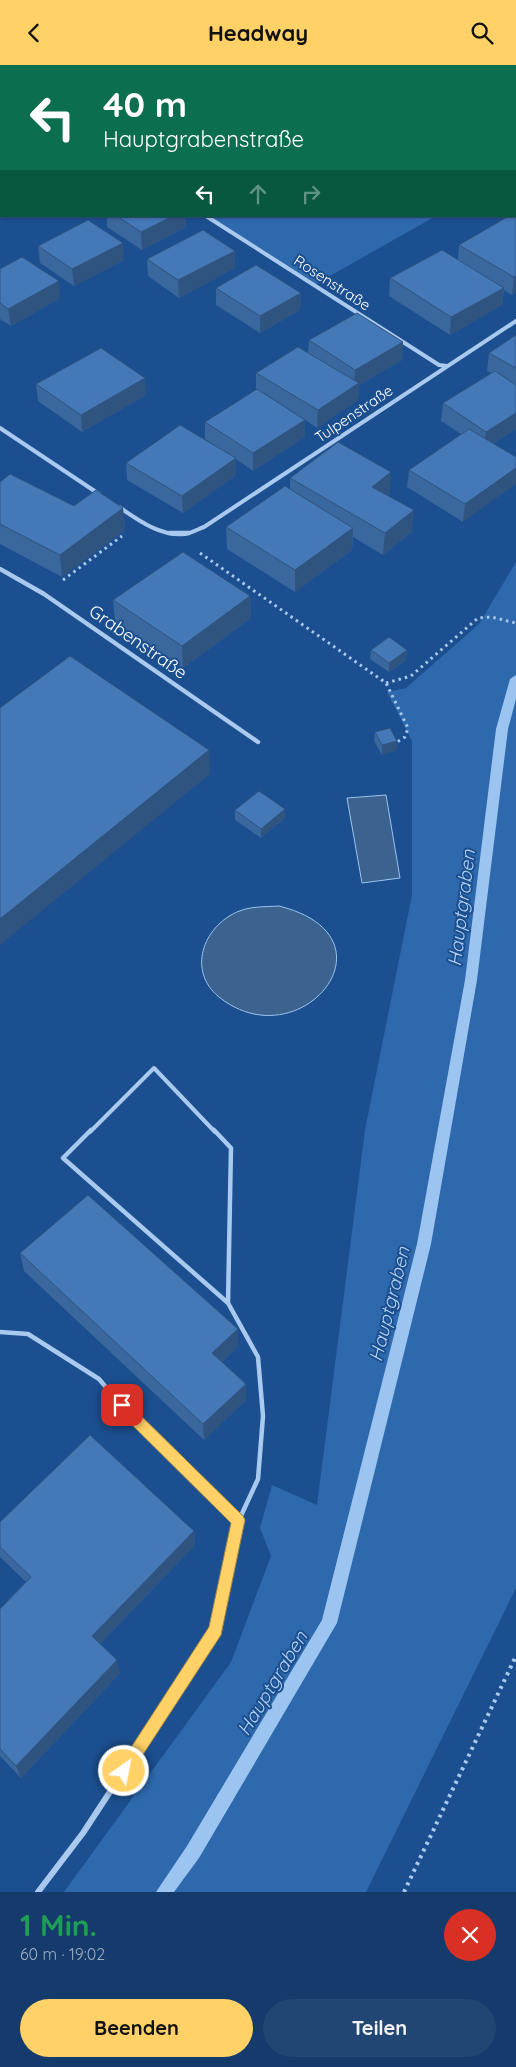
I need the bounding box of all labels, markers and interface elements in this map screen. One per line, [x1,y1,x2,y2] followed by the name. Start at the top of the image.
[20,19,48,47] icon: back
[208,19,308,47] text: Headway
[468,19,496,47] icon: search
[103,82,187,126] text: 40 m
[20,85,85,150] icon: left
[103,125,304,153] text: Hauptgrabenstraße
[191,180,219,208] icon: left
[244,180,272,208] icon: ahead
[297,180,325,208] icon: right
[290,251,374,314] street label: Rosenstraße
[311,381,396,447] street label: Tulpenstraße
[85,599,192,684] street label: Grabenstraße
[442,847,480,968] water label: Hauptgraben
[363,1243,415,1364] water label: Hauptgraben
[101,1384,143,1426] pin
[108,1391,136,1419] icon: arrive
[231,1626,313,1739] water label: Hauptgraben
[97,1744,149,1796] position arrow
[20,1906,97,1944] text: 1 Min.
[444,1909,496,1961] button: close
[20,1944,105,1964] text: 60 m · 19:02
[20,1999,253,2057] button: Beenden
[263,1999,496,2057] button: Teilen

